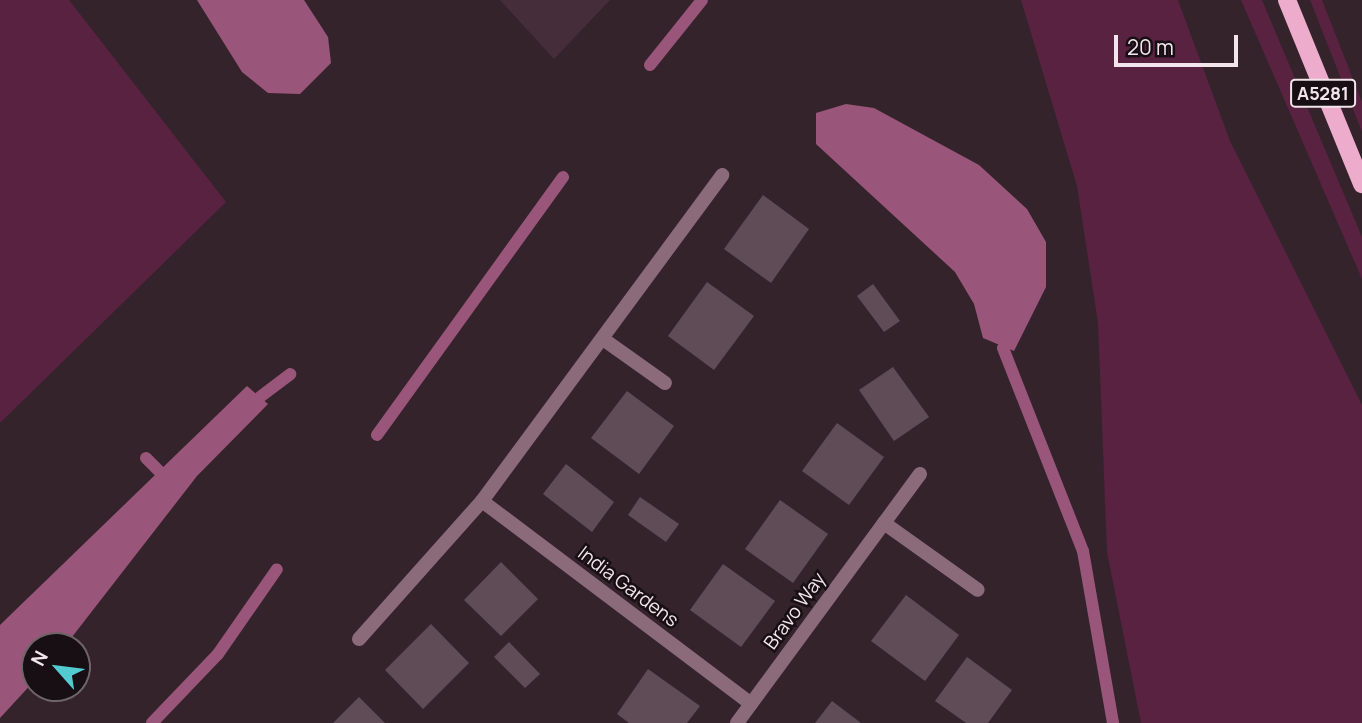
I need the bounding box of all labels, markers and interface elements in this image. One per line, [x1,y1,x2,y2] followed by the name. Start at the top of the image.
[1117,21,1241,65] scale bar
[1127,33,1174,61] text: 20 m
[1290,78,1356,108] road number: A5281
[573,542,683,632] street label: India Gardens
[759,568,831,654] street label: Bravo Way
[21,632,91,702] north arrow
[25,646,54,670] text: N

